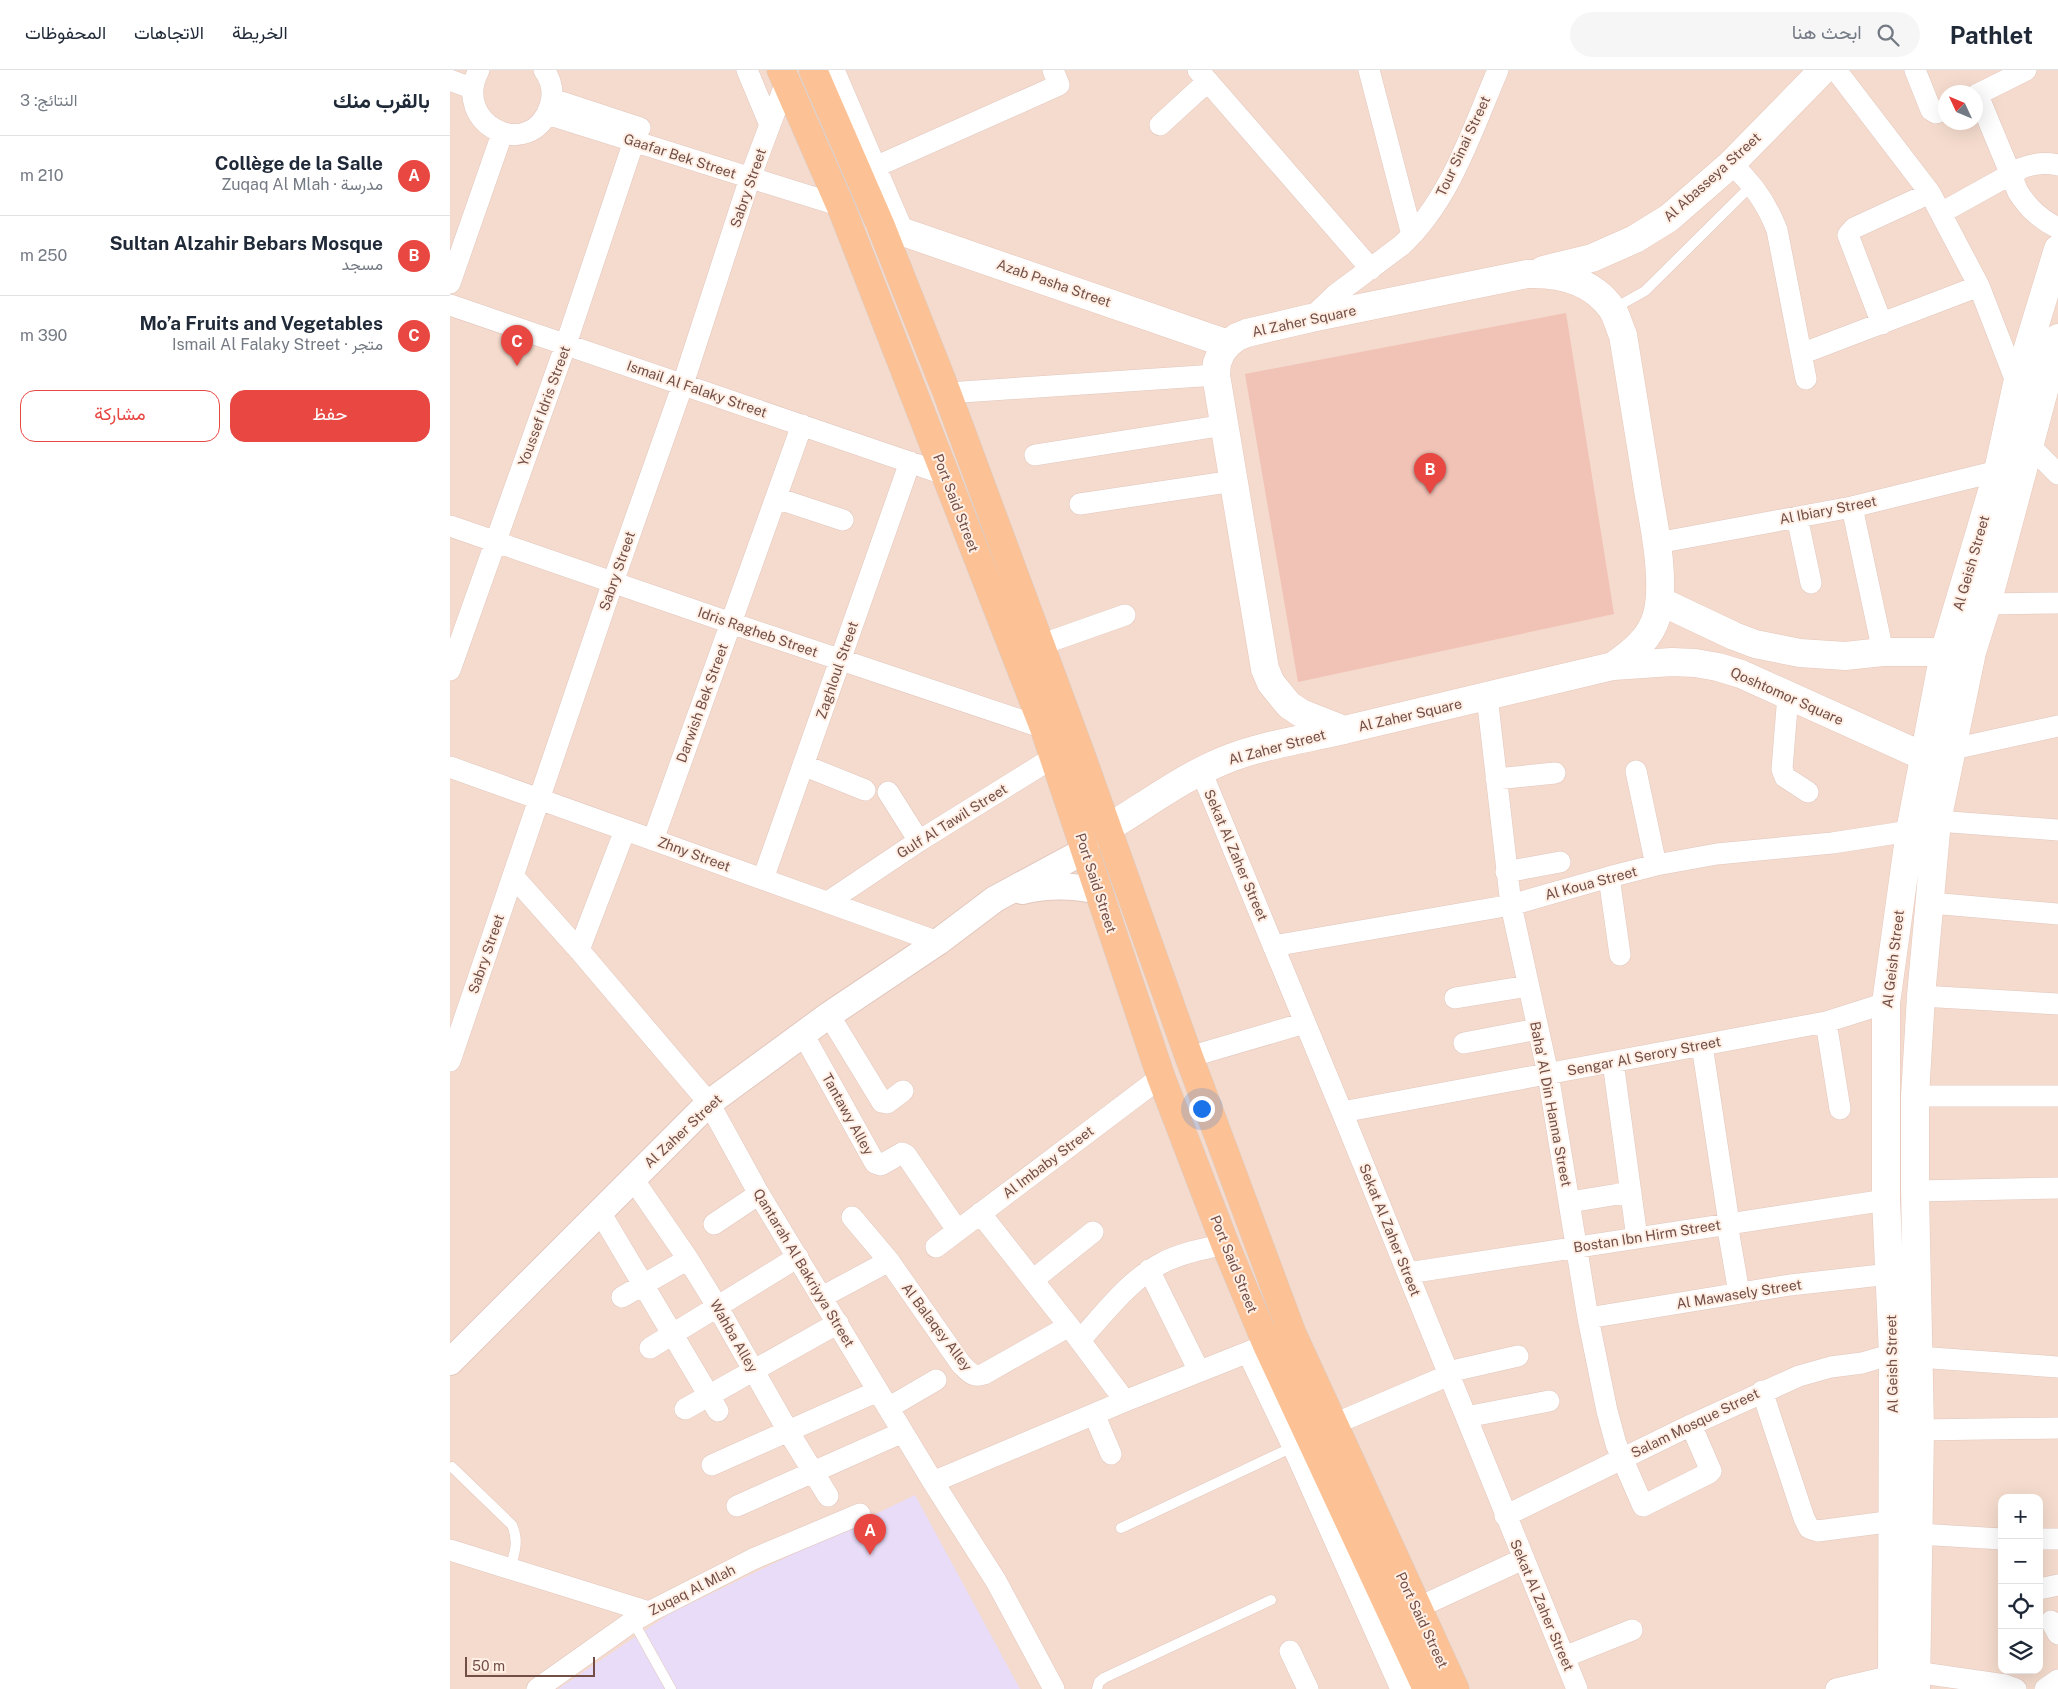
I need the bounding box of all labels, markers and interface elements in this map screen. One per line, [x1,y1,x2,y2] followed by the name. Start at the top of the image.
[1570,12,1920,57] search box
[1792,21,1862,43] text: ابحث هنا
[1874,21,1902,49] icon: search
[1950,21,2033,49] text: Pathlet
[25,22,106,43] text: المحفوظات
[134,22,204,43] text: الاتجاهات
[232,22,288,43] text: الخريطة
[1938,85,1983,130] north arrow
[333,88,430,113] text: بالقرب منك
[20,91,77,110] text: النتائج: 3
[1433,93,1493,199] street label: Tour Sinai Street
[1660,129,1764,225] street label: Al Abasseya Street
[622,130,738,182] street label: Gaafar Bek Street
[727,146,769,230] street label: Sabry Street
[215,152,383,174] text: Collège de la Salle
[20,166,64,185] text: 210 m
[408,166,420,185] text: A
[221,175,383,194] text: مدرسة · Zuqaq Al Mlah
[109,232,383,254] text: Sultan Alzahir Bebars Mosque
[20,246,67,265] text: 250 m
[409,246,419,265] text: B
[342,255,383,274] text: مسجد
[995,256,1113,310] street label: Azab Pasha Street
[1250,302,1358,340] street label: Al Zaher Square
[139,312,383,334] text: Mo’a Fruits and Vegetables
[501,325,533,366] pin: C
[20,326,67,345] text: 390 m
[408,326,420,345] text: C
[172,335,383,354] text: متجر · Ismail Al Falaky Street
[515,344,573,468] street label: Youssef Idris Street
[625,357,769,421] street label: Ismail Al Falaky Street
[20,390,220,442] button: مشاركة
[230,390,430,442] button: حفظ
[930,452,982,554] street label: Port Said Street
[1414,453,1446,494] pin: B
[1778,493,1878,527] street label: Al Ibiary Street
[1950,513,1992,613] street label: Al Geish Street
[596,529,638,613] street label: Sabry Street
[696,604,820,660] street label: Idris Ragheb Street
[813,619,861,721] street label: Zaghloul Street
[673,641,731,765] street label: Darwish Bek Street
[1728,664,1846,728] street label: Qoshtomor Square
[1357,695,1464,735] street label: Al Zaher Square
[1227,726,1327,768] street label: Al Zaher Street
[894,781,1010,861] street label: Gulf Al Tawil Street
[1201,787,1271,923] street label: Sekat Al Zaher Street
[1072,831,1120,935] street label: Port Said Street
[655,833,733,875] street label: Zhny Street
[1543,863,1639,903] street label: Al Koua Street
[1879,909,1907,1009] street label: Al Geish Street
[465,912,507,996] street label: Sabry Street
[1527,1020,1575,1188] street label: Baha' Al Din Hanna Street
[1566,1033,1722,1079] street label: Sengar Al Serory Street
[819,1070,877,1158] street label: Tantawy Alley
[641,1091,725,1171] street label: Al Zaher Street
[1189,1096,1215,1122] your location
[999,1123,1097,1201] street label: Al Imbaby Street
[1356,1161,1424,1299] street label: Sekat Al Zaher Street
[750,1186,858,1350] street label: Qantarah Al Bakriyya Street
[1207,1213,1261,1315] street label: Port Said Street
[1572,1216,1722,1256] street label: Bostan Ibn Hirm Street
[1675,1276,1803,1312] street label: Al Mawasely Street
[899,1280,976,1375] street label: Al Balaqsy Alley
[707,1297,761,1376] street label: Wahba Alley
[1883,1315,1901,1413] street label: Al Geish Street
[1628,1385,1762,1461] street label: Salam Mosque Street
[1998,1494,2043,1674] map controls
[1998,1494,2043,1539] button: +
[854,1514,886,1555] pin: A
[1507,1537,1577,1673] street label: Sekat Al Zaher Street
[1998,1539,2043,1584] button: −
[646,1561,738,1619] street label: Zuqaq Al Mlah
[1393,1569,1451,1671] street label: Port Said Street
[1998,1584,2043,1629] button: locate
[1998,1629,2043,1674] button: layers
[465,1654,595,1677] scale bar
[472,1658,505,1674] text: 50 m

